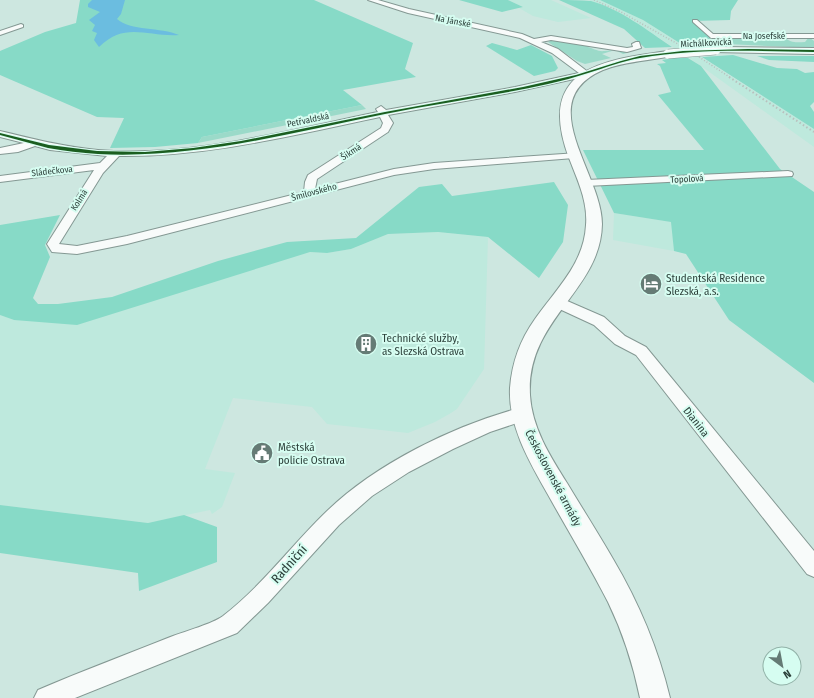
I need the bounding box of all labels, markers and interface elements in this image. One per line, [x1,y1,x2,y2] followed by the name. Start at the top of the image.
[434,13,472,29] street label: Na Jánské
[743,31,786,41] street label: Na Josefské
[680,37,732,49] street label: Michálkovická
[286,111,330,129] street label: Petřvaldská
[338,141,364,162] street label: Šikmá
[31,164,74,178] street label: Sládečkova
[670,173,704,185] street label: Topolová
[290,180,338,203] street label: Šmilovského
[69,187,90,212] street label: Kolmá
[638,271,664,297] hotel icon: Studentská Residence Slezská, a.s.
[666,272,765,298] place label: Studentská Residence Slezská, a.s.
[353,331,379,357] building icon: Technické služby, as Slezská Ostrava
[382,332,464,358] place label: Technické služby, as Slezská Ostrava
[680,404,712,440] street label: Dianina
[522,427,585,529] street label: Československé armády
[249,440,275,466] public building icon: Městská policie Ostrava
[278,441,345,467] place label: Městská policie Ostrava
[268,542,310,586] street label: Radniční
[762,646,802,686] north arrow
[781,667,793,681] text: N

